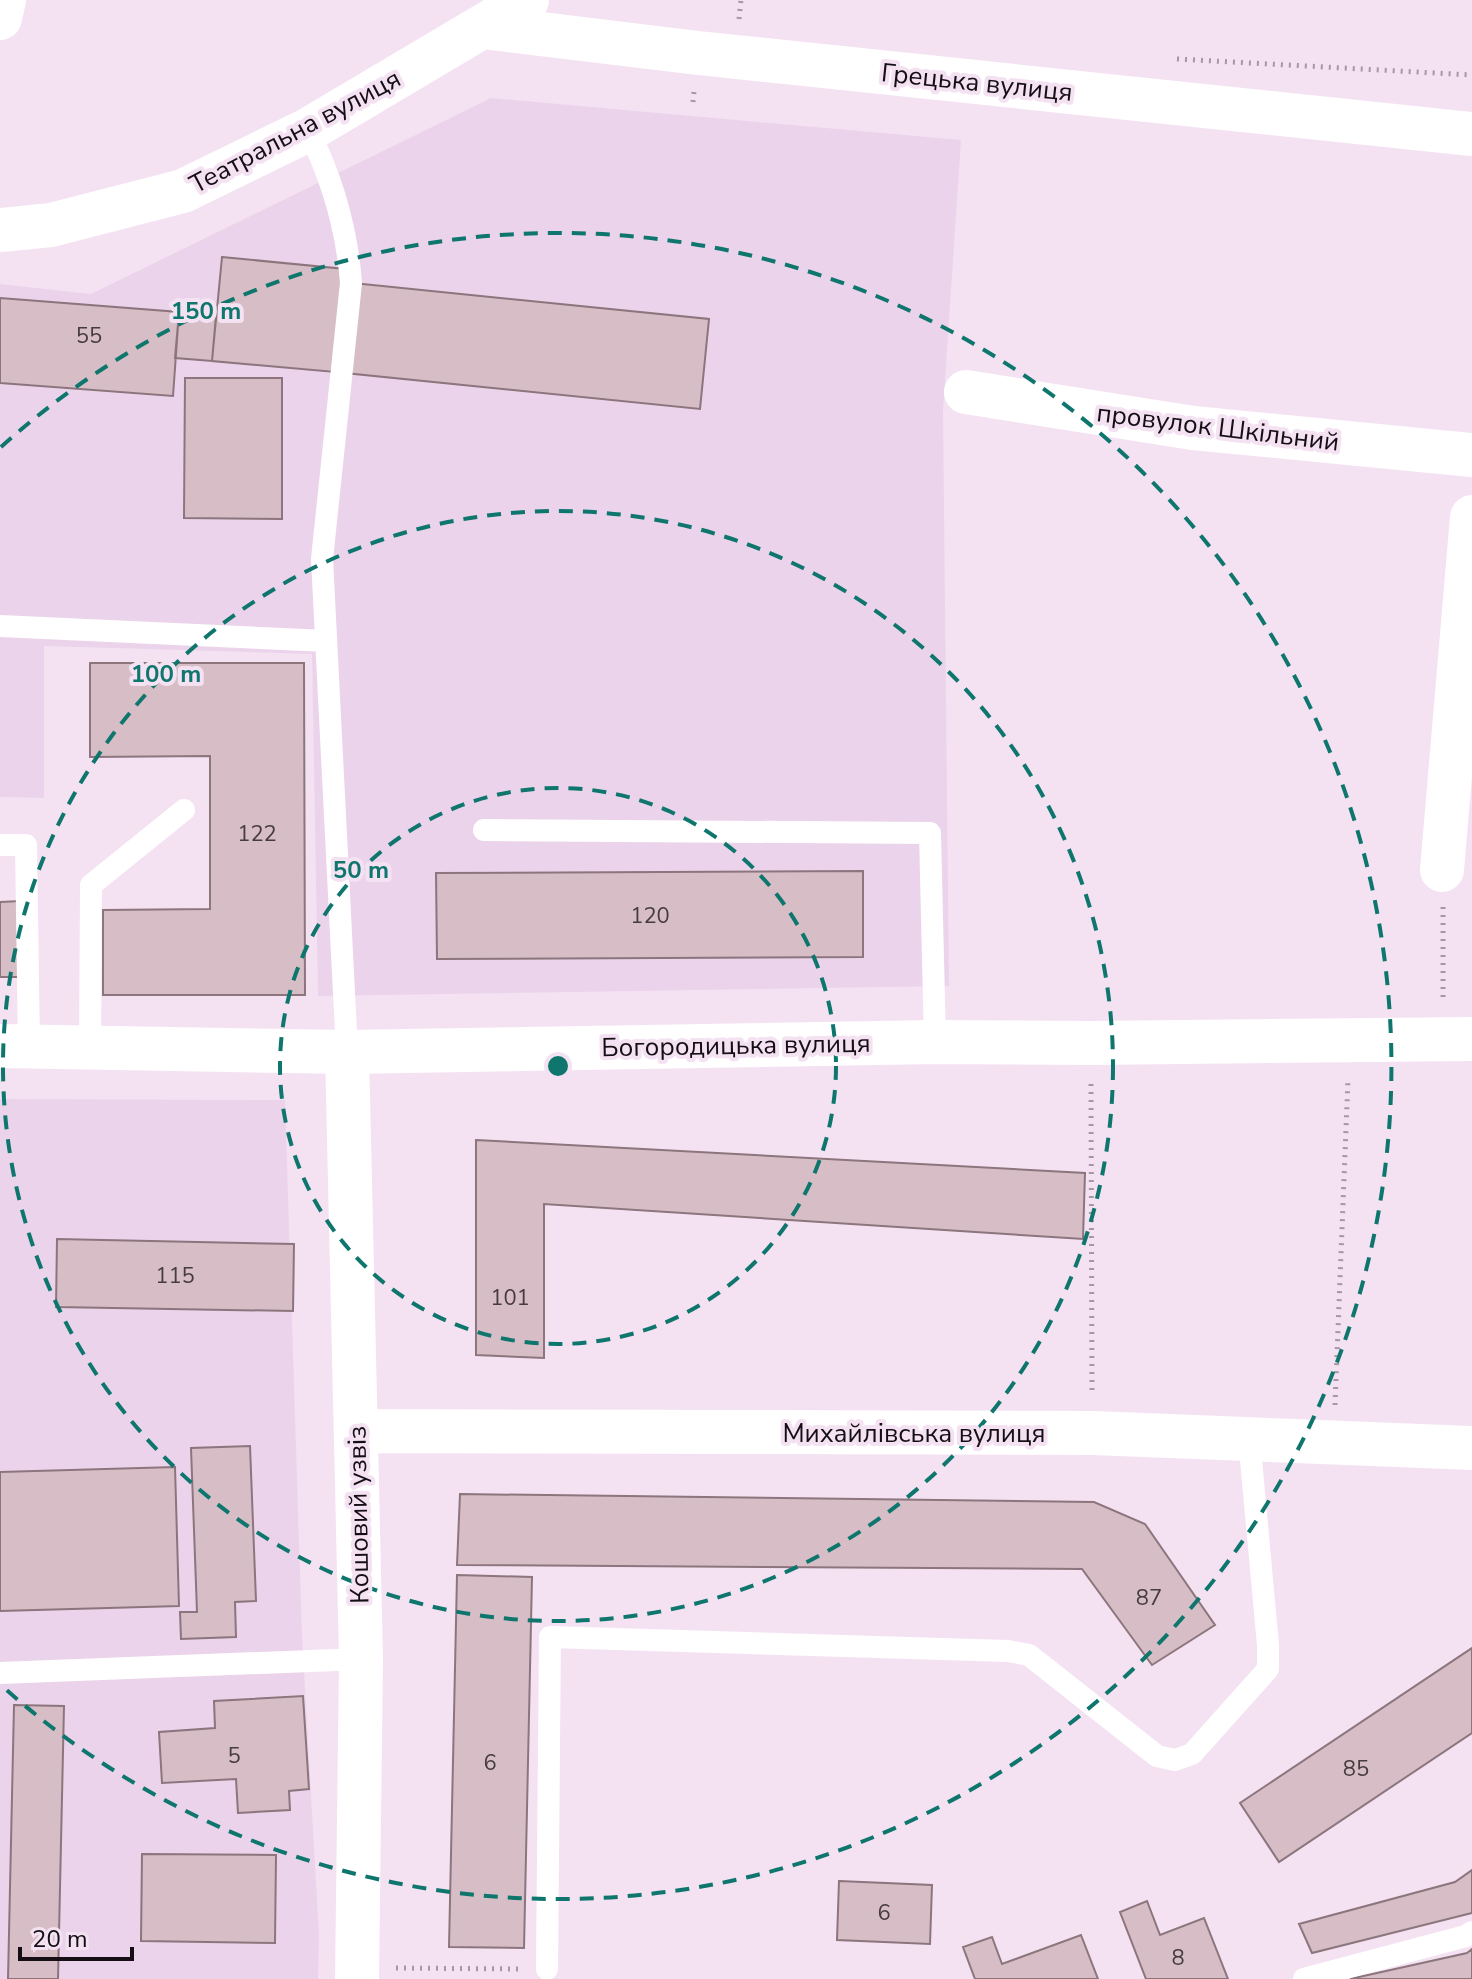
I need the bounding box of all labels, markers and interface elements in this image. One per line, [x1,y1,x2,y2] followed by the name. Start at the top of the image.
[880,55,1074,110] street label: Грецька вулиця
[184,61,407,202] street label: Театральна вулиця
[171,295,241,327] text: 150 m
[76,321,102,351] house number: 55
[1095,395,1341,460] street label: провулок Шкільний
[131,658,201,690] text: 100 m
[237,819,277,849] house number: 122
[333,854,389,886] text: 50 m
[630,901,670,931] house number: 120
[601,1026,871,1065] street label: Богородицька вулиця
[544,1052,572,1080] centre of rings
[155,1261,195,1291] house number: 115
[490,1283,530,1313] house number: 101
[782,1416,1046,1451] street label: Михайлівська вулиця
[339,1426,378,1604] street label: Кошовий узвіз
[1136,1583,1162,1613] house number: 87
[227,1741,241,1771] house number: 5
[483,1748,497,1778] house number: 6
[1343,1754,1369,1784] house number: 85
[877,1898,891,1928] house number: 6
[20,1911,132,1961] scale bar
[32,1923,88,1955] text: 20 m
[1171,1943,1185,1973] house number: 8

